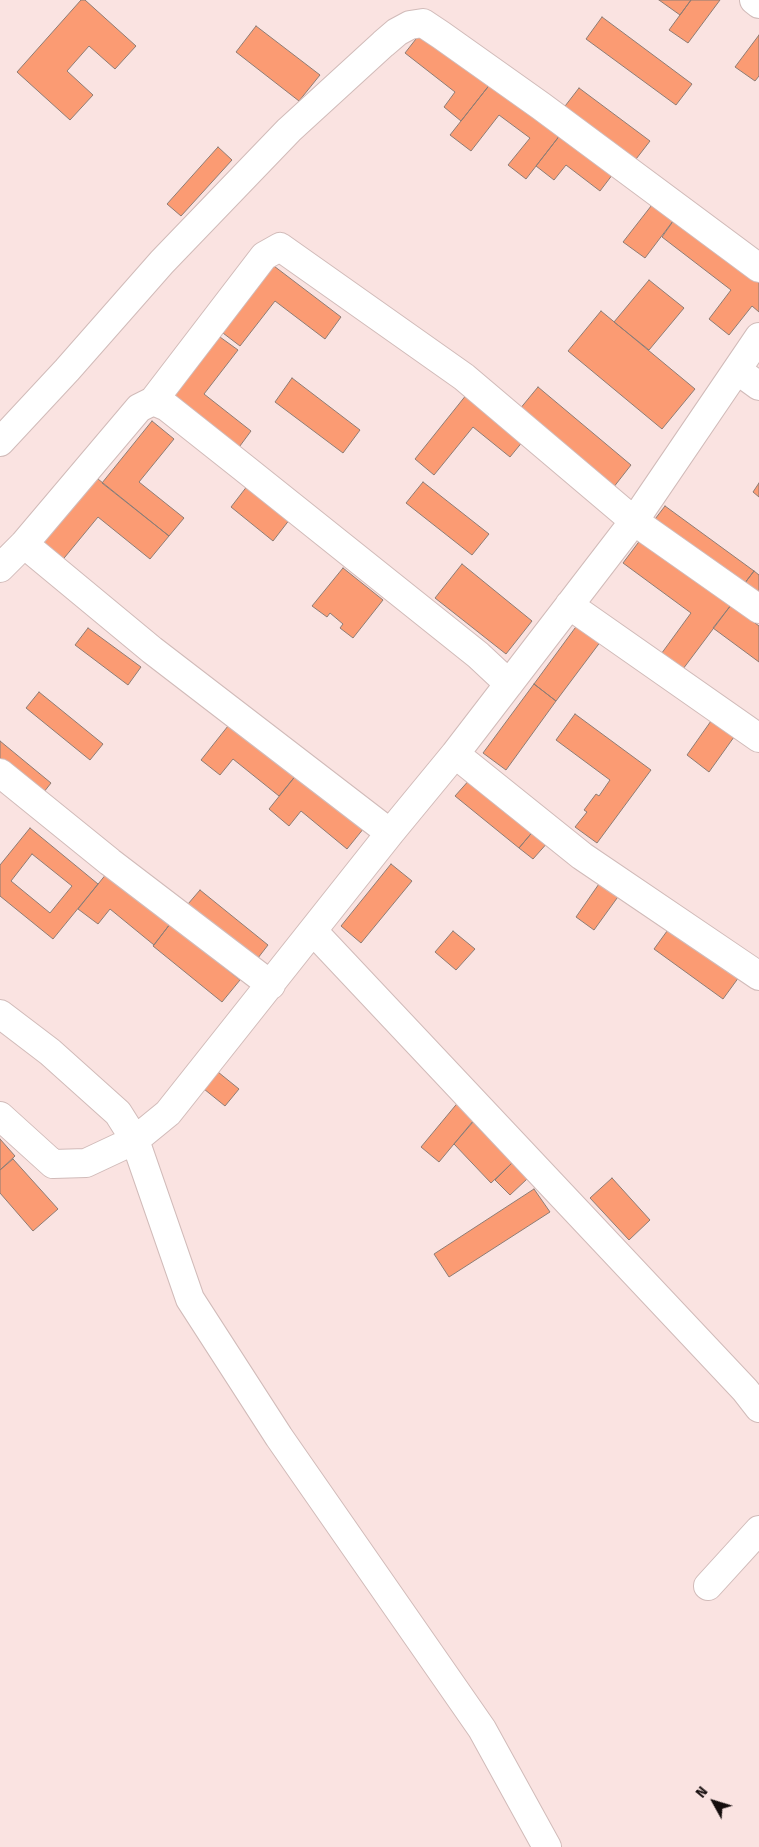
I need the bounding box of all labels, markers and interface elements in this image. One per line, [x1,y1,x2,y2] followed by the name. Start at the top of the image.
[689,1777,739,1827] north arrow
[692,1783,711,1801] text: N

